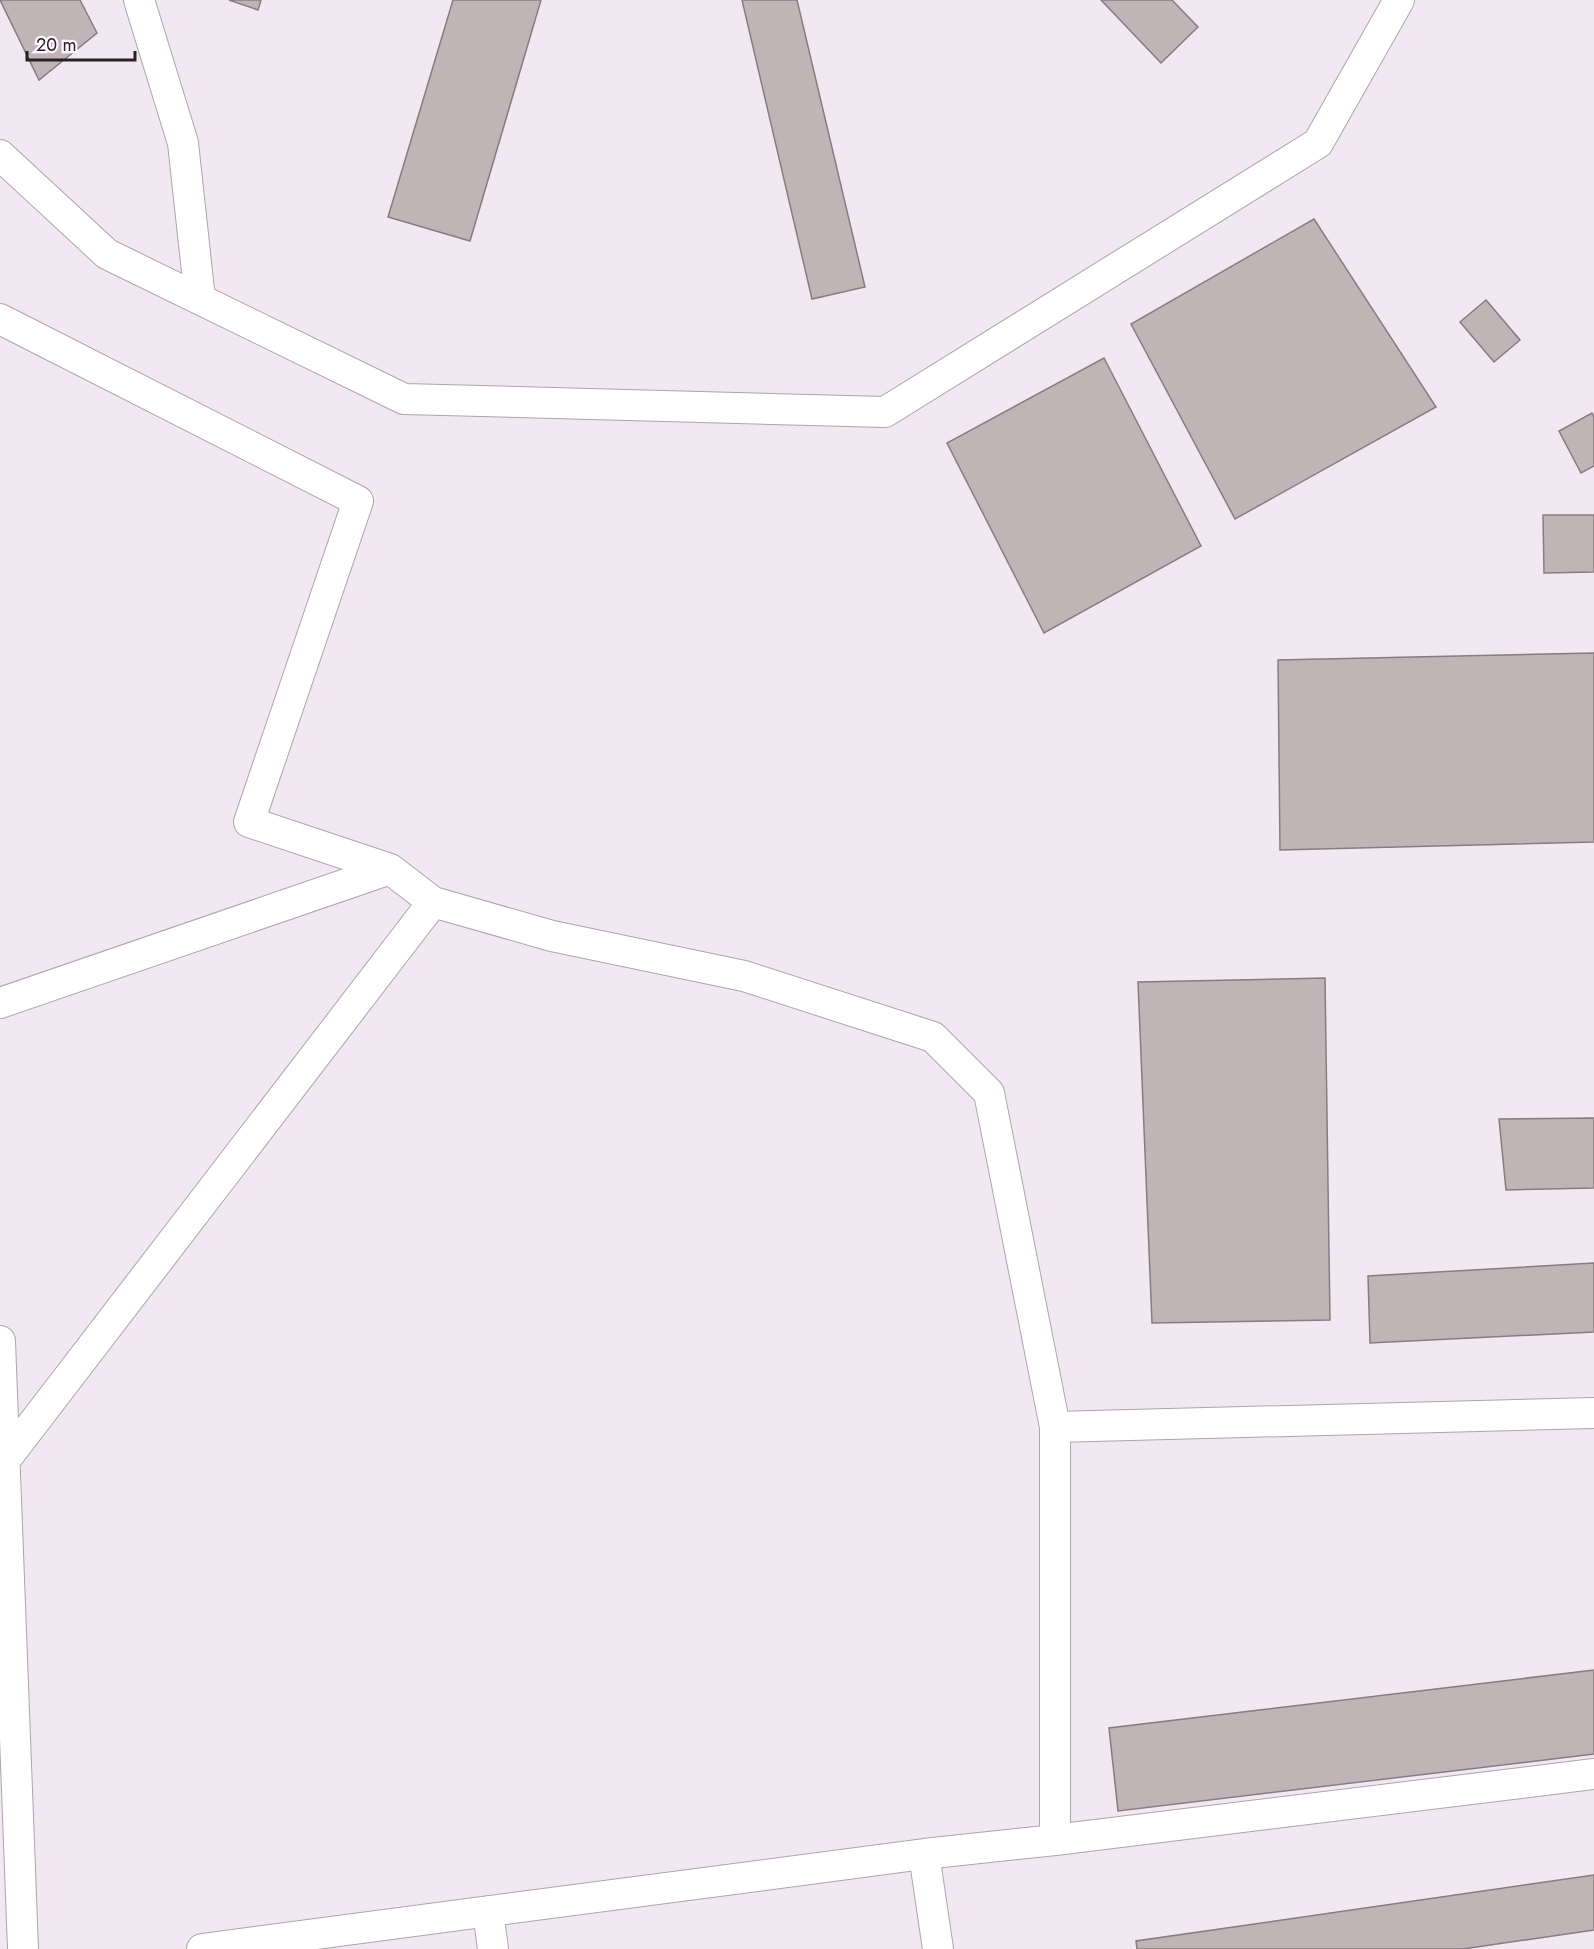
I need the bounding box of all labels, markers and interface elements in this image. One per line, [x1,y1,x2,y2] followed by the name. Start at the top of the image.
[27,24,135,62] scale bar
[36,32,76,58] text: 20 m

